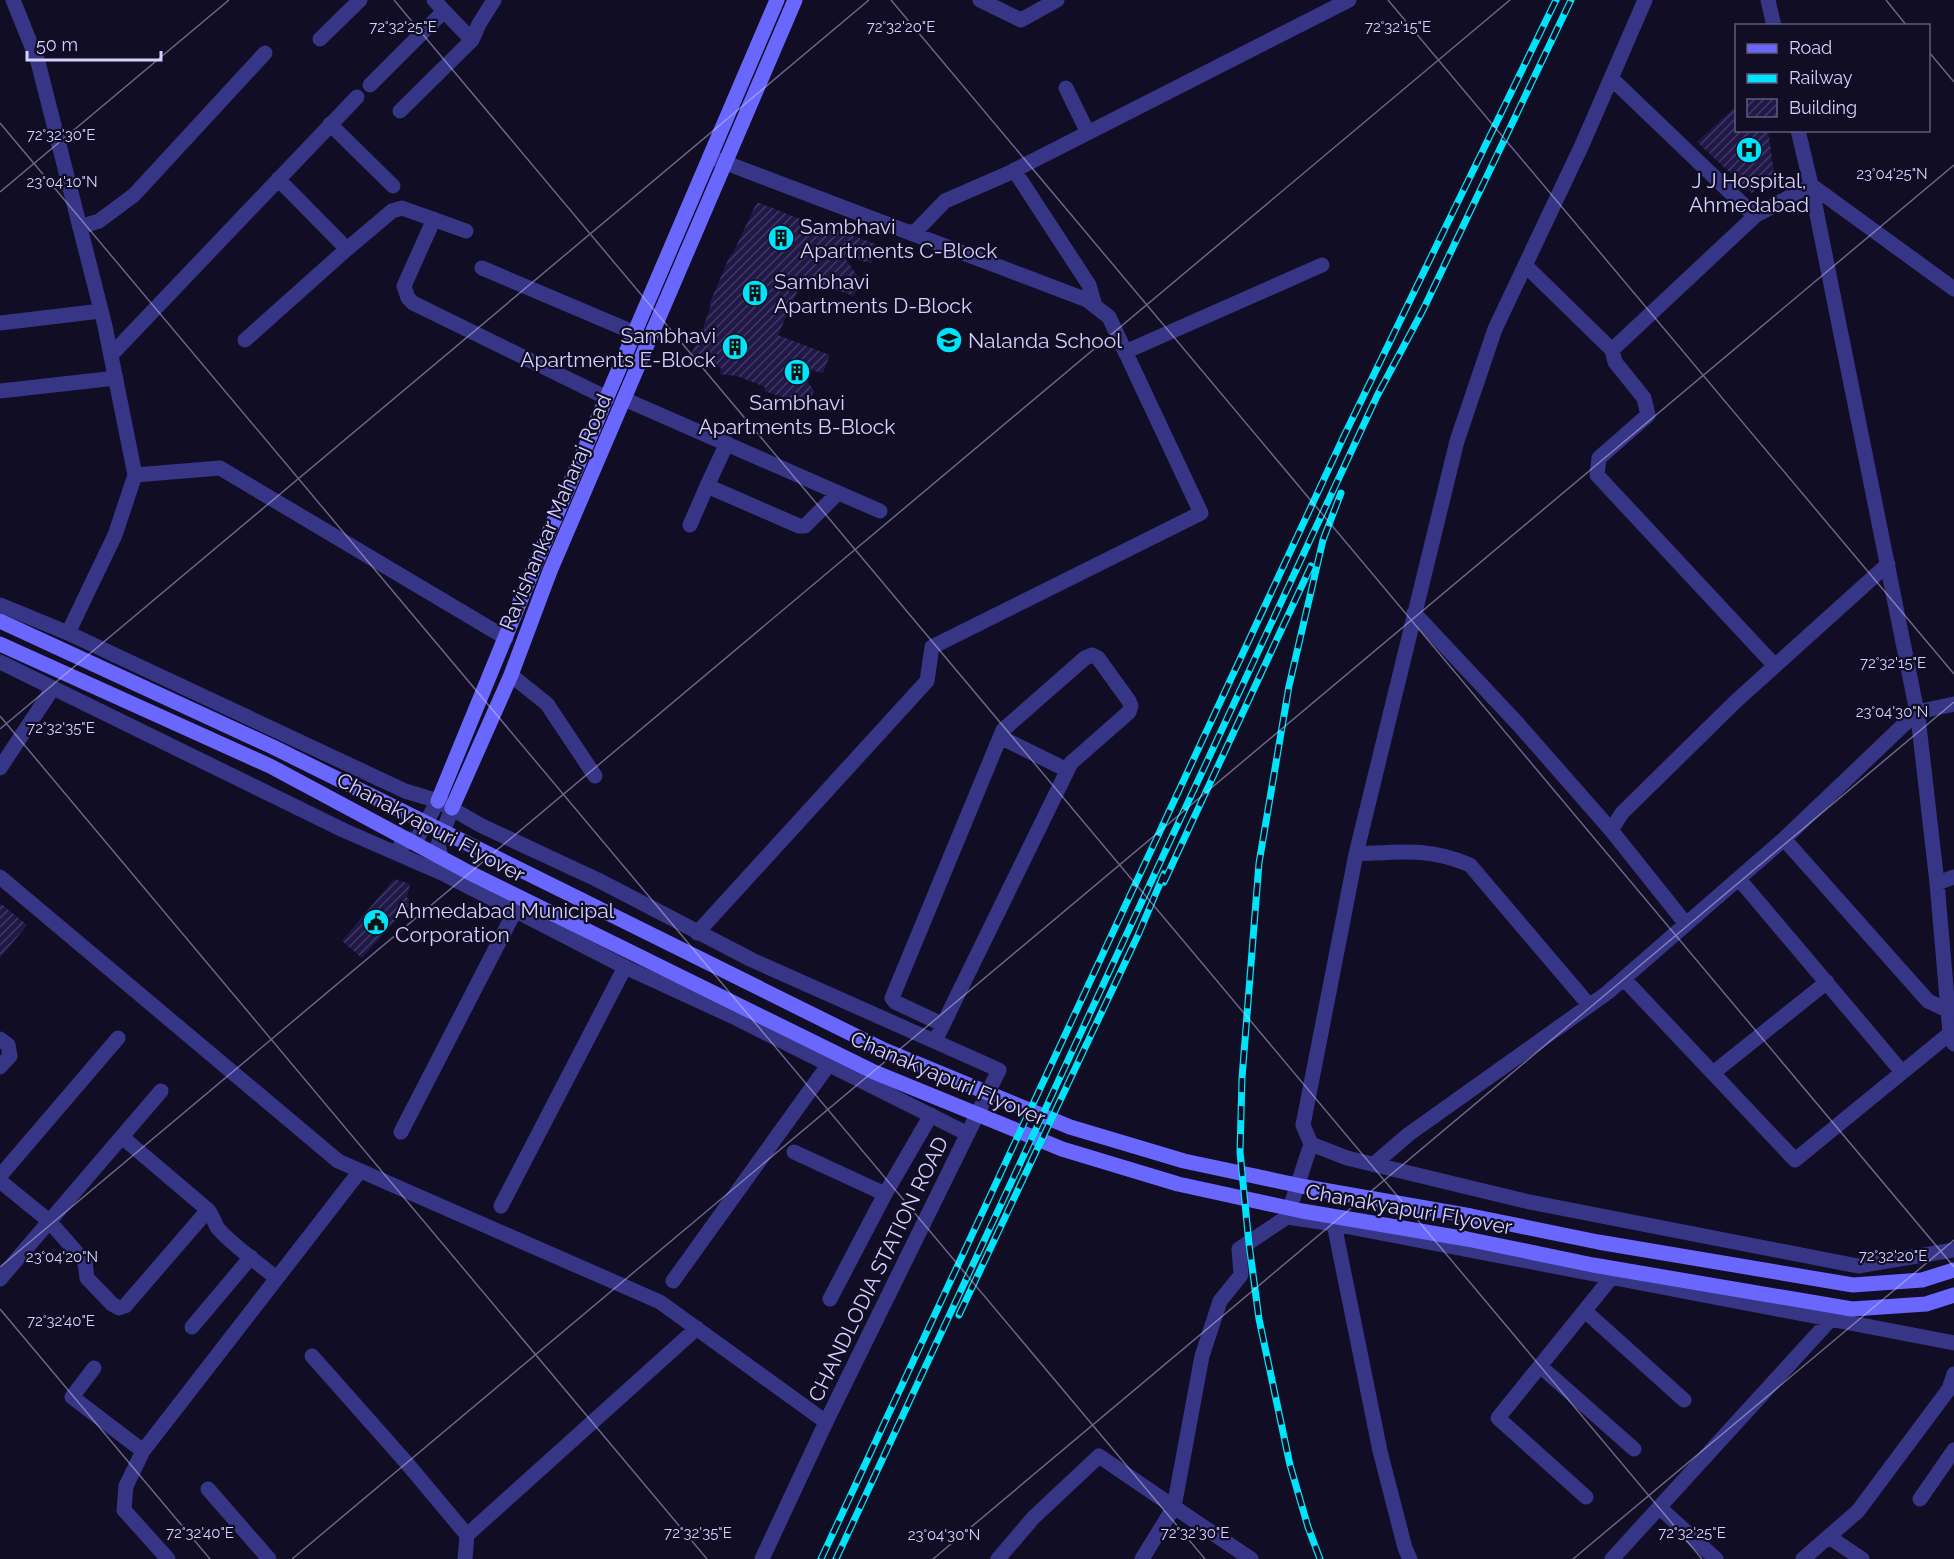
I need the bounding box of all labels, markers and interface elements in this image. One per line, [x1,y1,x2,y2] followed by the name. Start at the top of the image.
[369,18,437,36] text: 72°32'25"E
[867,18,935,36] text: 72°32'20"E
[1365,18,1431,36] text: 72°32'15"E
[27,24,160,62] scale bar
[1735,24,1930,132] legend
[36,34,78,55] text: 50 m
[1789,37,1832,58] text: Road
[1789,67,1853,88] text: Railway
[1789,97,1857,118] text: Building
[27,126,95,144] text: 72°32'30"E
[1734,135,1764,165] hospital icon: J J Hospital, Ahmedabad
[1856,165,1928,183] text: 23°04'25"N
[1689,168,1809,217] place label: J J Hospital, Ahmedabad
[27,173,97,191] text: 23°04'10"N
[800,214,997,263] place label: Sambhavi Apartments C-Block
[766,223,796,253] building icon: Sambhavi Apartments C-Block
[774,269,972,318] place label: Sambhavi Apartments D-Block
[740,278,770,308] building icon: Sambhavi Apartments D-Block
[520,323,716,372] place label: Sambhavi Apartments E-Block
[934,325,964,355] school or university icon: Nalanda School
[968,328,1122,353] place label: Nalanda School
[720,332,750,362] building icon: Sambhavi Apartments E-Block
[782,357,812,387] building icon: Sambhavi Apartments B-Block
[494,390,616,634] street label: Ravishankar Maharaj Road
[698,390,896,439] place label: Sambhavi Apartments B-Block
[1860,654,1926,672] text: 72°32'15"E
[1856,703,1928,721] text: 23°04'30"N
[27,719,95,737] text: 72°32'35"E
[333,767,530,888] street label: Chanakyapuri Flyover
[395,898,615,947] place label: Ahmedabad Municipal Corporation
[361,907,391,937] public building icon: Ahmedabad Municipal Corporation
[847,1026,1050,1131] street label: Chanakyapuri Flyover
[803,1132,953,1406] street label: CHANDLODIA STATION ROAD
[1304,1178,1515,1240] street label: Chanakyapuri Flyover
[1859,1247,1927,1265] text: 72°32'20"E
[26,1248,98,1266] text: 23°04'20"N
[27,1312,95,1330] text: 72°32'40"E
[166,1524,234,1542] text: 72°32'40"E
[664,1524,732,1542] text: 72°32'35"E
[1161,1524,1229,1542] text: 72°32'30"E
[1658,1524,1726,1542] text: 72°32'25"E
[908,1526,980,1544] text: 23°04'30"N

